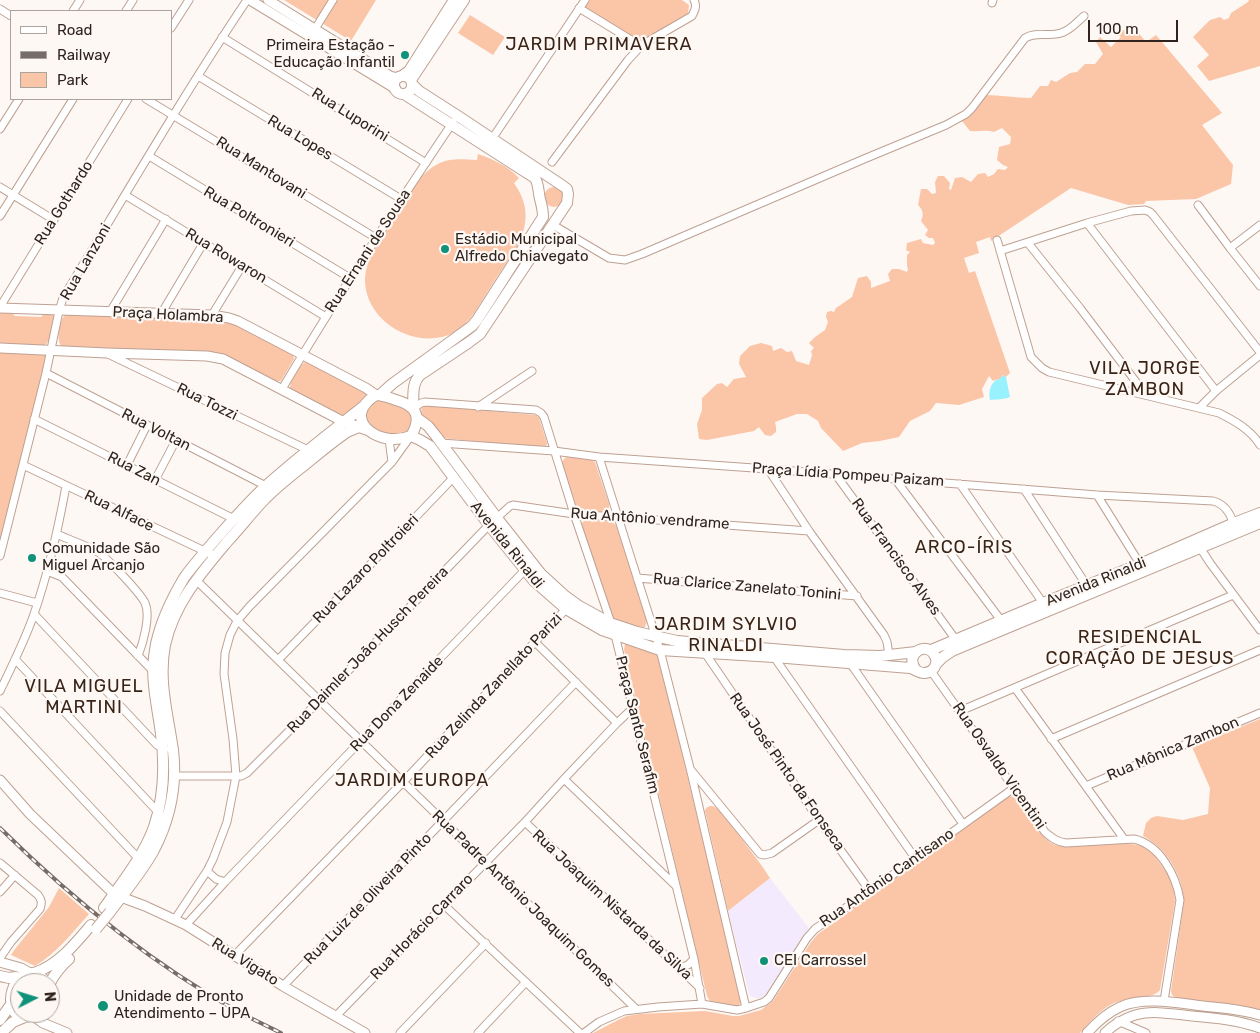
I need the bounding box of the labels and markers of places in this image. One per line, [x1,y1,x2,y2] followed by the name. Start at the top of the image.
[266,37,395,72] place label: Primeira Estação - Educação Infantil
[399,49,411,61] marker: Primeira Estação - Educação Infantil
[455,231,589,266] place label: Estádio Municipal Alfredo Chiavegato
[439,243,451,255] marker: Estádio Municipal Alfredo Chiavegato
[42,540,160,575] place label: Comunidade São Miguel Arcanjo
[26,552,38,564] marker: Comunidade São Miguel Arcanjo
[774,952,866,970] place label: CEI Carrossel
[758,955,770,967] marker: CEI Carrossel
[114,988,250,1023] place label: Unidade de Pronto Atendimento – UPA
[96,999,110,1013] marker: Unidade de Pronto Atendimento – UPA

